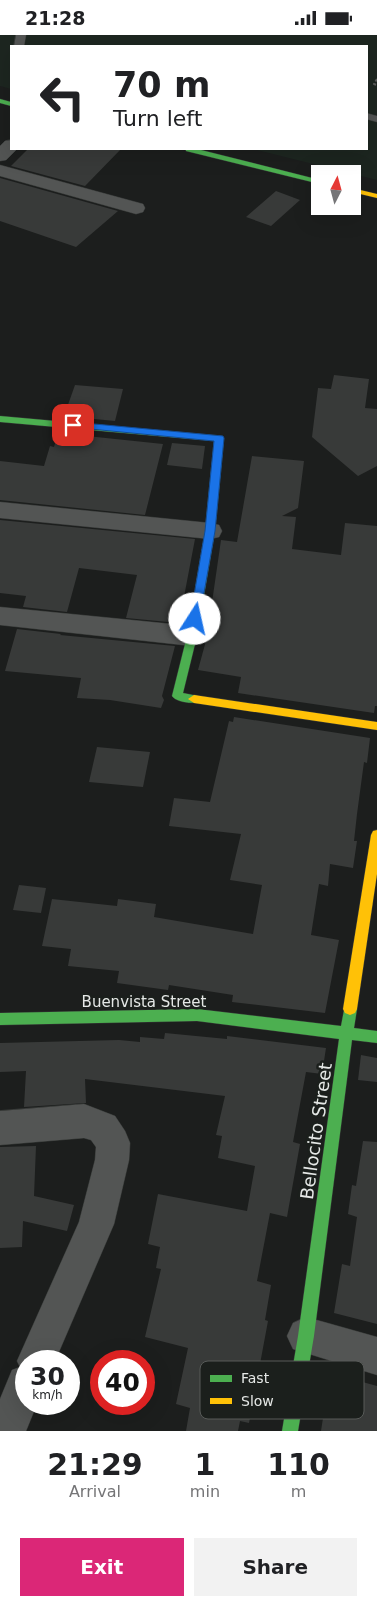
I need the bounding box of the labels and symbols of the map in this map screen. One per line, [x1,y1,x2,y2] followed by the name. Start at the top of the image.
[311,165,361,215] north arrow
[52,404,94,446] pin
[168,592,220,644] position arrow
[82,993,207,1011] street label: Buenvista Street
[296,1061,336,1201] street label: Bellocito Street
[90,1350,155,1415] speed limit sign: 40
[200,1361,364,1419] legend
[241,1370,270,1386] text: Fast
[241,1393,274,1409] text: Slow

